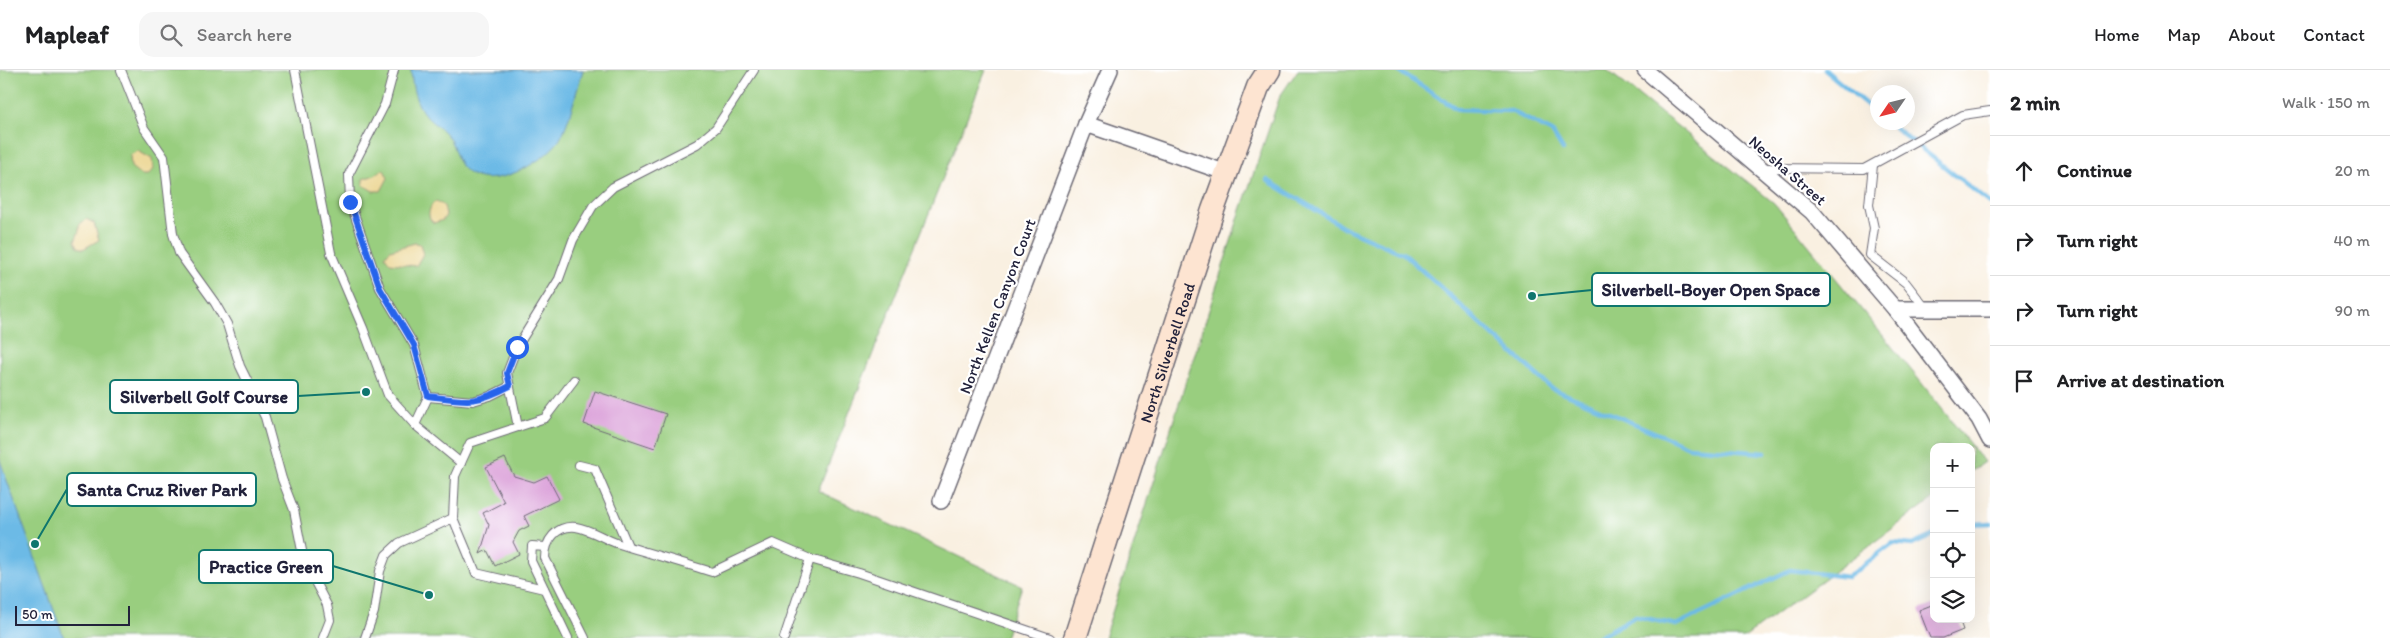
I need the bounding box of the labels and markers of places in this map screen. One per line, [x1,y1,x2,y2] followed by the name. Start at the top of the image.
[1592,273,1830,306] callout: Silverbell-Boyer Open Space
[110,380,298,413] callout: Silverbell Golf Course
[67,473,256,506] callout: Santa Cruz River Park
[199,550,333,583] callout: Practice Green

